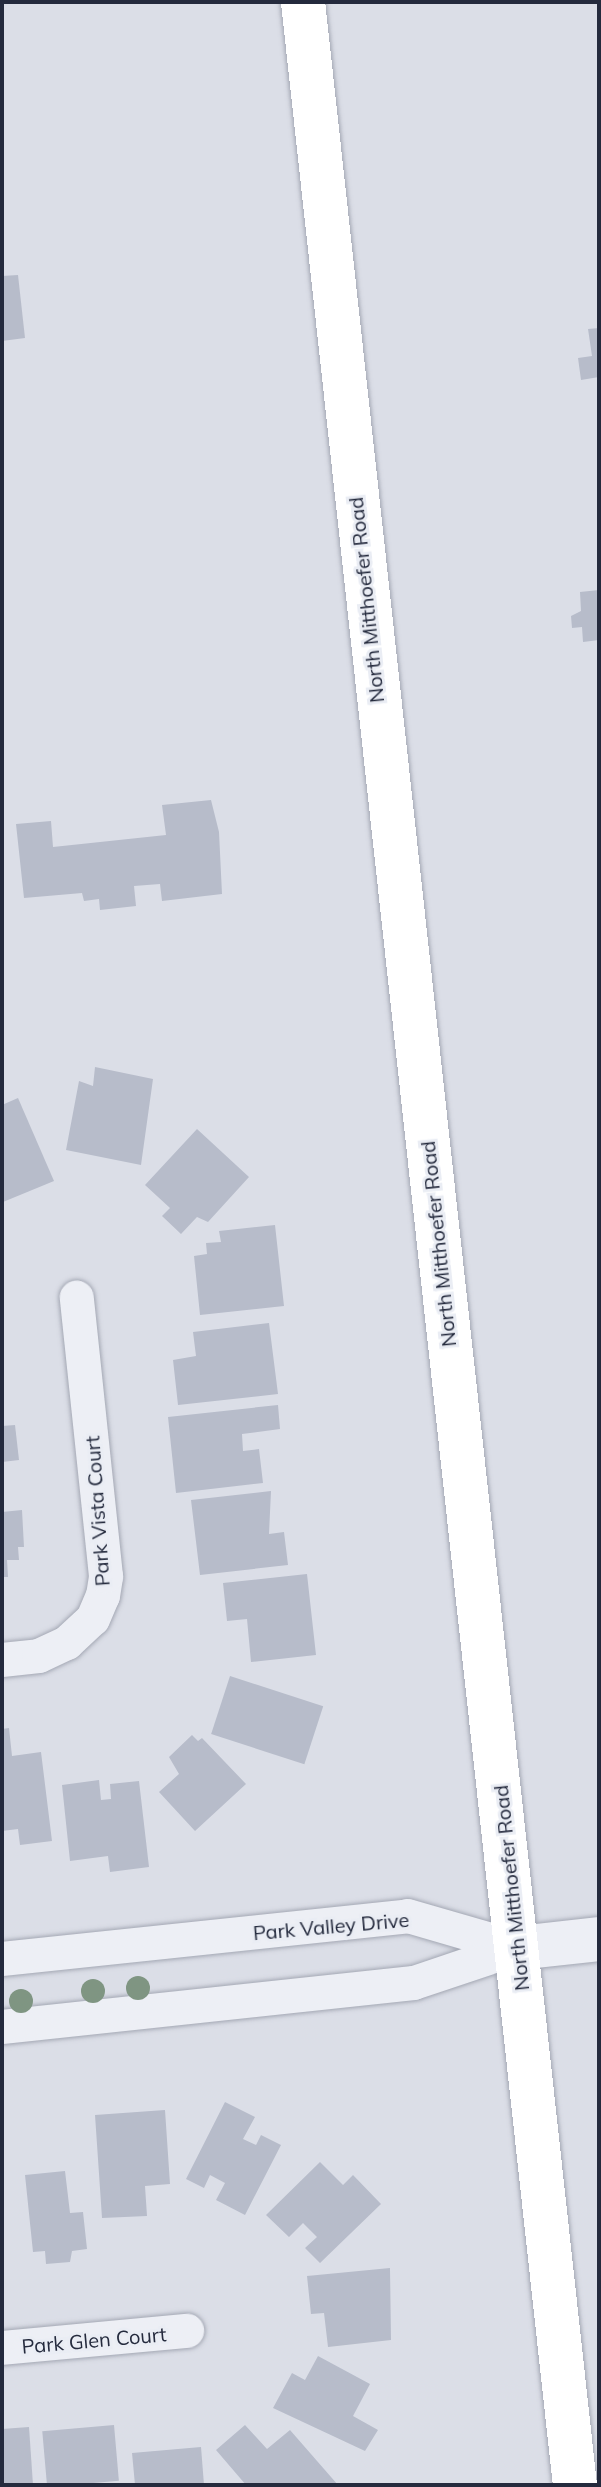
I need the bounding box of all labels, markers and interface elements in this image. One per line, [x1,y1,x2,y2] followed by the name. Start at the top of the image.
[343,496,389,704] street label: North Mitthoefer Road
[415,1140,461,1348] street label: North Mitthoefer Road
[80,1435,114,1587] street label: Park Vista Court
[488,1784,534,1992] street label: North Mitthoefer Road
[252,1907,410,1945] street label: Park Valley Drive
[21,2322,167,2358] street label: Park Glen Court

